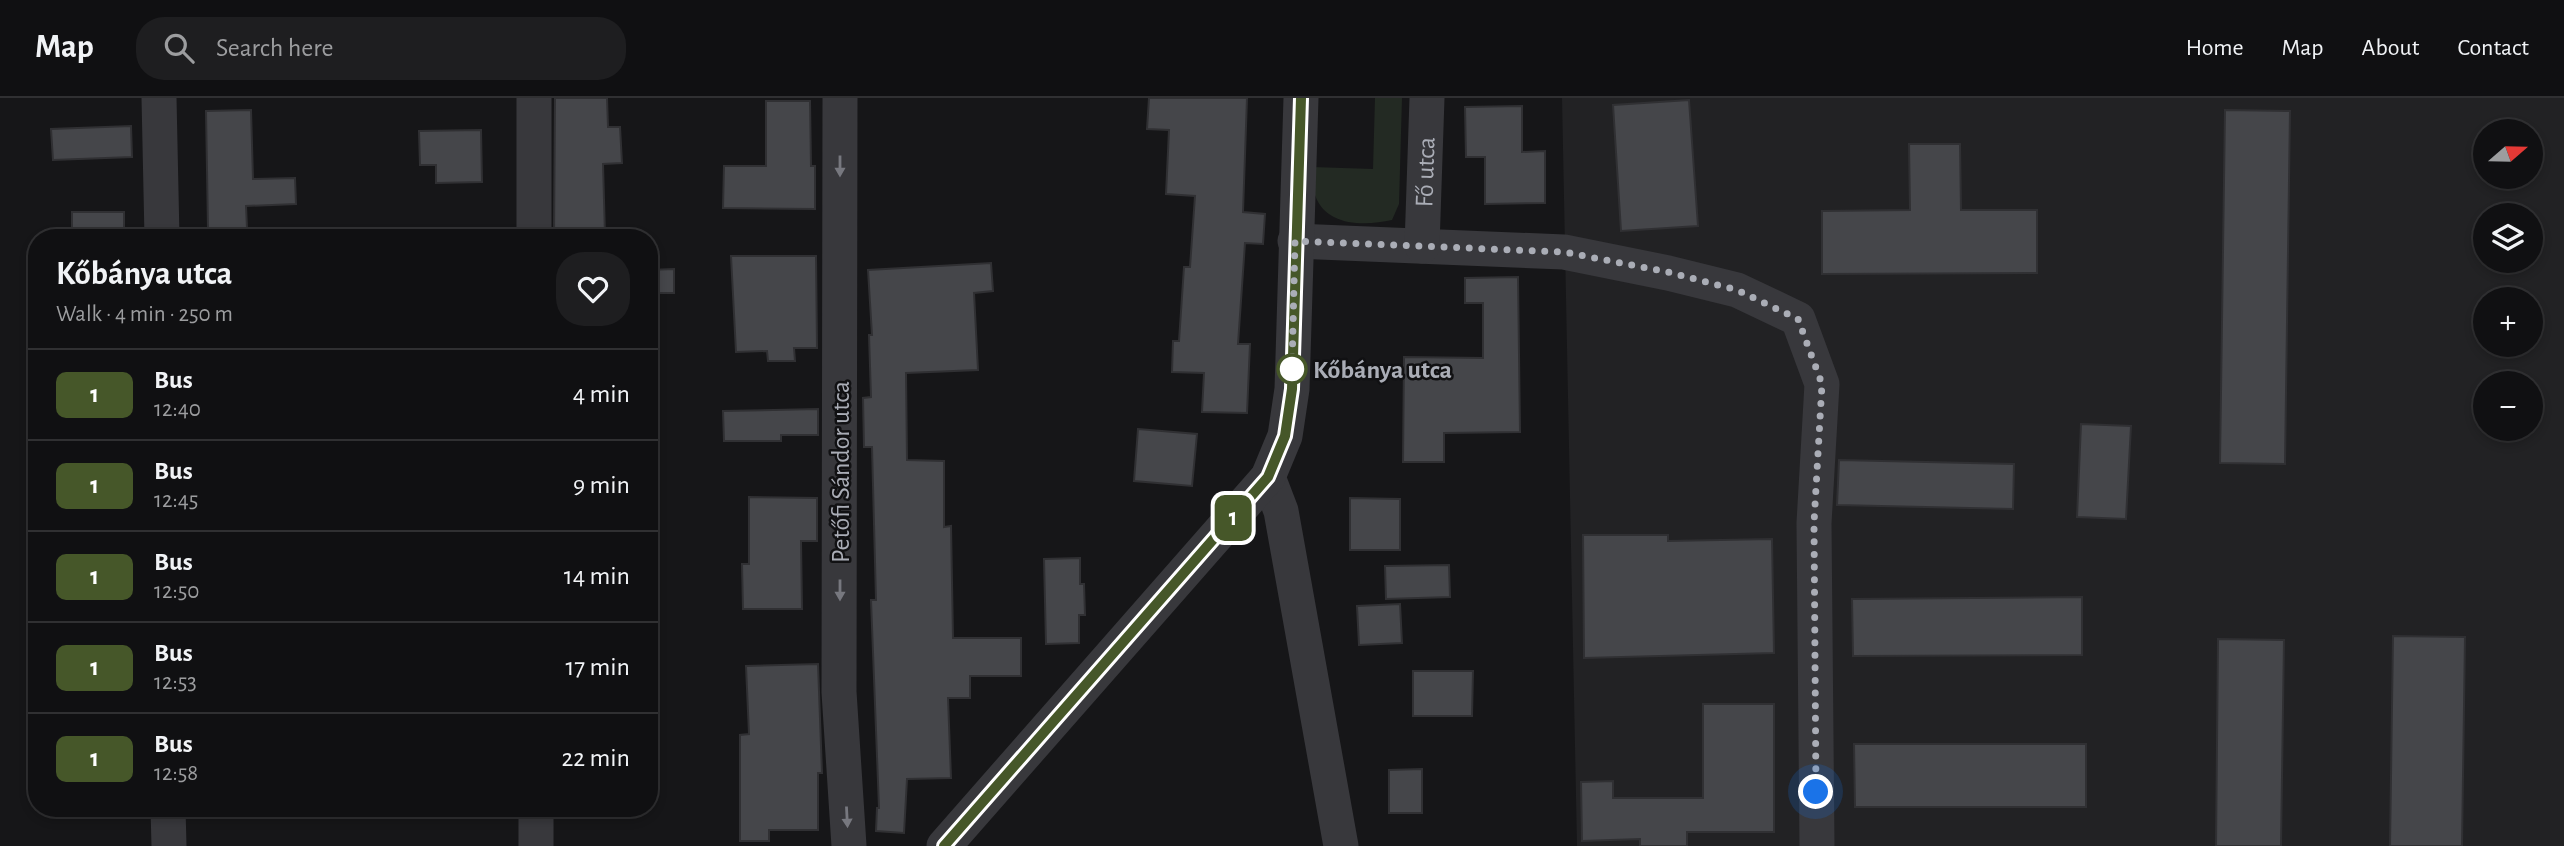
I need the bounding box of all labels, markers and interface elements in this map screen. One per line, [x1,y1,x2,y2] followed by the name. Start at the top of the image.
[136,17,626,80] search box
[160,29,198,67] icon: search
[35,31,94,64] text: Map
[216,35,334,61] text: Search here
[2186,36,2244,60] text: Home
[2282,36,2324,60] text: Map
[2362,36,2419,60] text: About
[2457,36,2529,60] text: Contact
[2473,119,2543,189] north arrow
[2473,119,2543,441] map controls
[1411,136,1440,208] street label: Fő utca
[834,155,846,177] one-way arrow
[2473,203,2543,273] button: layers
[556,252,630,326] button: heart
[56,258,232,291] text: Kőbánya utca
[2473,287,2543,357] button: +
[56,303,233,326] text: Walk · 4 min · 250 m
[1277,354,1307,384] marker: Kőbánya utca
[1313,357,1452,383] place label: Kőbánya utca
[154,367,193,393] text: Bus
[2473,371,2543,441] button: −
[573,381,630,407] text: 4 min
[828,381,854,563] street label: Petőfi Sándor utca
[90,383,99,407] text: 1
[154,398,201,421] text: 12:40
[154,458,193,484] text: Bus
[573,472,630,498] text: 9 min
[90,474,99,498] text: 1
[154,489,198,512] text: 12:45
[1210,495,1256,541] line badge: 1
[1229,506,1237,530] text: 1
[154,549,193,575] text: Bus
[564,563,630,589] text: 14 min
[90,565,99,589] text: 1
[834,579,845,601] one-way arrow
[154,580,199,603] text: 12:50
[154,640,193,666] text: Bus
[565,654,630,680] text: 17 min
[90,656,99,680] text: 1
[154,671,197,694] text: 12:53
[154,731,193,757] text: Bus
[562,745,630,771] text: 22 min
[90,747,99,771] text: 1
[154,762,198,785] text: 12:58
[1798,774,1833,809] your location
[842,806,853,828] one-way arrow

